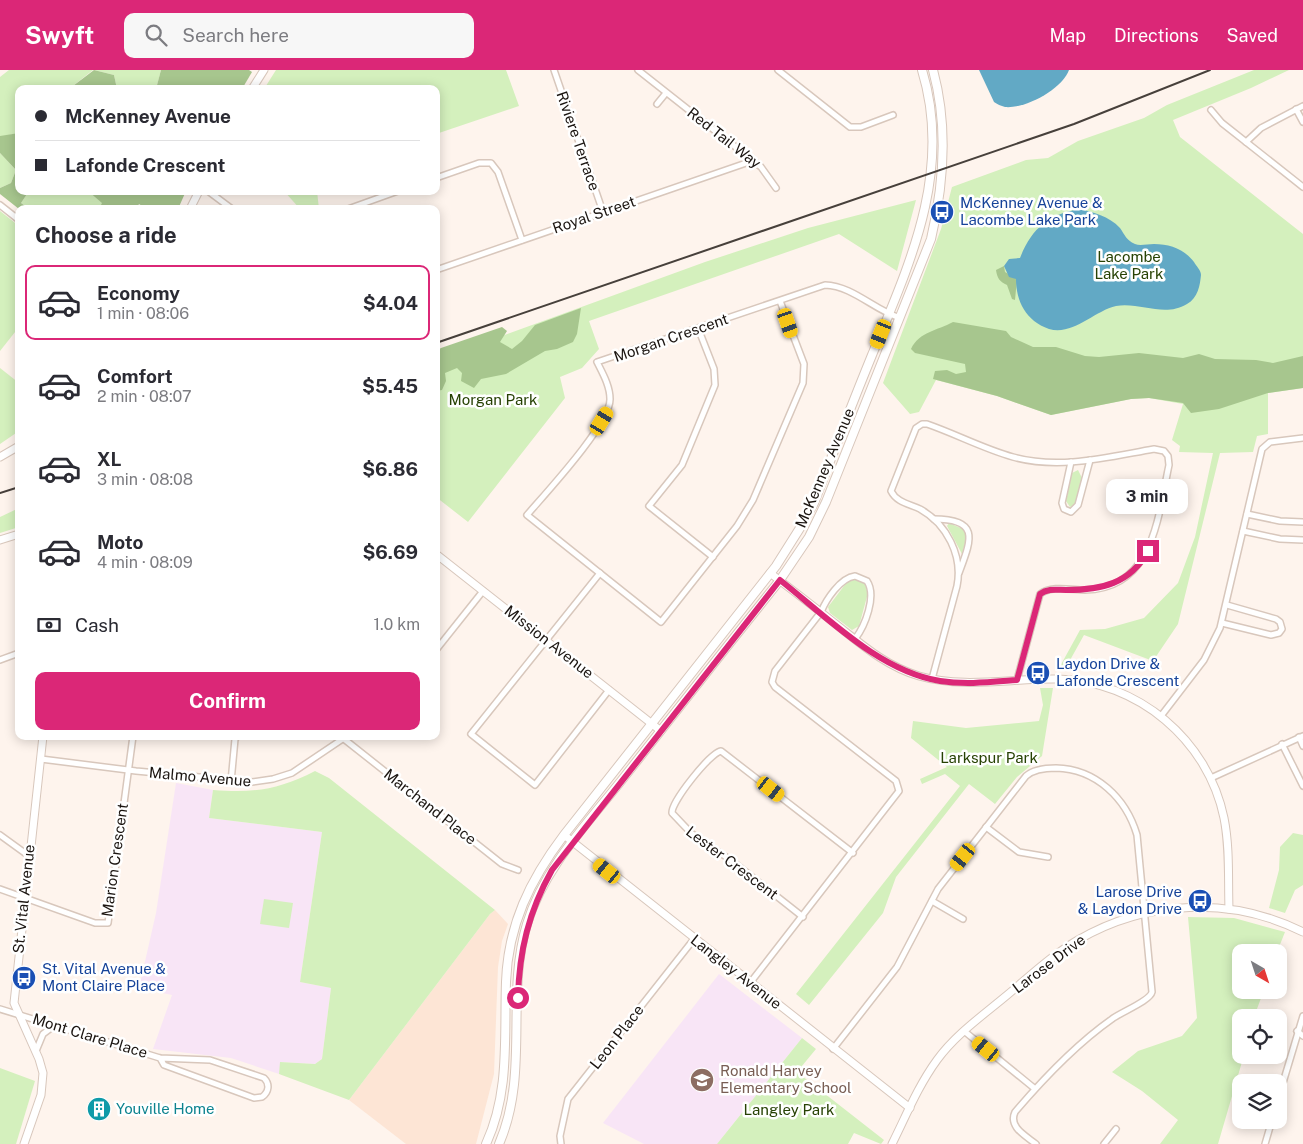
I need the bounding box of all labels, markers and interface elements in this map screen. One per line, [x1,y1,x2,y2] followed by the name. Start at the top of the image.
[124,13,474,58] search box
[25,21,94,49] text: Swyft
[142,21,170,49] icon: search
[182,24,289,46] text: Search here
[1049,25,1086,46] text: Map
[1114,25,1199,46] text: Directions
[1227,25,1278,46] text: Saved
[553,89,603,193] street label: Riviere Terrace
[684,104,764,172] street label: Red Tail Way
[65,105,231,127] text: McKenney Avenue
[65,154,225,176] text: Lafonde Crescent
[550,192,638,237] street label: Royal Street
[960,194,1103,228] place label: McKenney Avenue & Lacombe Lake Park
[929,199,955,225] bus stop icon: McKenney Avenue & Lacombe Lake Park
[35,222,177,248] text: Choose a ride
[1095,248,1163,282] park label: Lacombe Lake Park
[37,280,82,325] icon: car
[97,282,180,304] text: Economy
[363,292,418,314] text: $4.04
[97,304,189,323] text: 1 min · 08:06
[776,306,799,340] car
[611,310,730,365] street label: Morgan Crescent
[868,317,893,351] car
[37,363,82,408] icon: car
[97,365,173,387] text: Comfort
[362,375,418,397] text: $5.45
[97,387,192,406] text: 2 min · 08:07
[449,391,537,408] park label: Morgan Park
[587,404,616,438] car
[792,405,857,530] street label: McKenney Avenue
[37,446,82,491] icon: car
[97,448,122,470] text: XL
[362,458,418,480] text: $6.86
[97,470,193,489] text: 3 min · 08:08
[1107,478,1189,514] callout: 3 min
[1126,487,1168,506] text: 3 min
[37,529,82,574] icon: car
[97,531,143,553] text: Moto
[1137,540,1159,562] route end
[362,541,418,563] text: $6.69
[97,553,193,572] text: 4 min · 08:09
[501,602,597,682] street label: Mission Avenue
[35,611,63,639] icon: cash
[75,614,119,636] text: Cash
[373,615,420,634] text: 1.0 km
[1056,655,1179,689] place label: Laydon Drive & Lafonde Crescent
[1025,660,1051,686] bus stop icon: Laydon Drive & Lafonde Crescent
[35,672,420,730] button: Confirm
[940,749,1038,766] park label: Larkspur Park
[148,764,252,789] street label: Malmo Avenue
[381,765,480,848] street label: Marchand Place
[754,774,787,804] car
[98,802,131,918] street label: Marion Crescent
[683,822,782,903] street label: Lester Crescent
[947,841,978,873] car
[9,843,38,954] street label: St. Vital Avenue
[590,856,623,886] car
[1078,883,1182,917] place label: Larose Drive & Laydon Drive
[1187,888,1213,914] bus stop icon: Larose Drive & Laydon Drive
[688,931,785,1012] street label: Langley Avenue
[1009,931,1088,996] street label: Larose Drive
[1232,944,1288,999] north arrow
[1232,944,1287,1129] map controls
[42,960,166,994] place label: St. Vital Avenue & Mont Claire Place
[11,965,37,991] bus stop icon: St. Vital Avenue & Mont Claire Place
[507,987,529,1009] route start
[586,1001,647,1072] street label: Leon Place
[1232,1009,1287,1064] button: locate
[31,1010,150,1061] street label: Mont Clare Place
[969,1034,1002,1064] car
[720,1062,852,1096] place label: Ronald Harvey Elementary School
[689,1067,715,1093] school or university icon: Ronald Harvey Elementary School
[1232,1074,1287,1129] button: layers
[86,1096,112,1122] building icon: Youville Home
[116,1100,215,1117] place label: Youville Home
[744,1101,834,1118] park label: Langley Park

